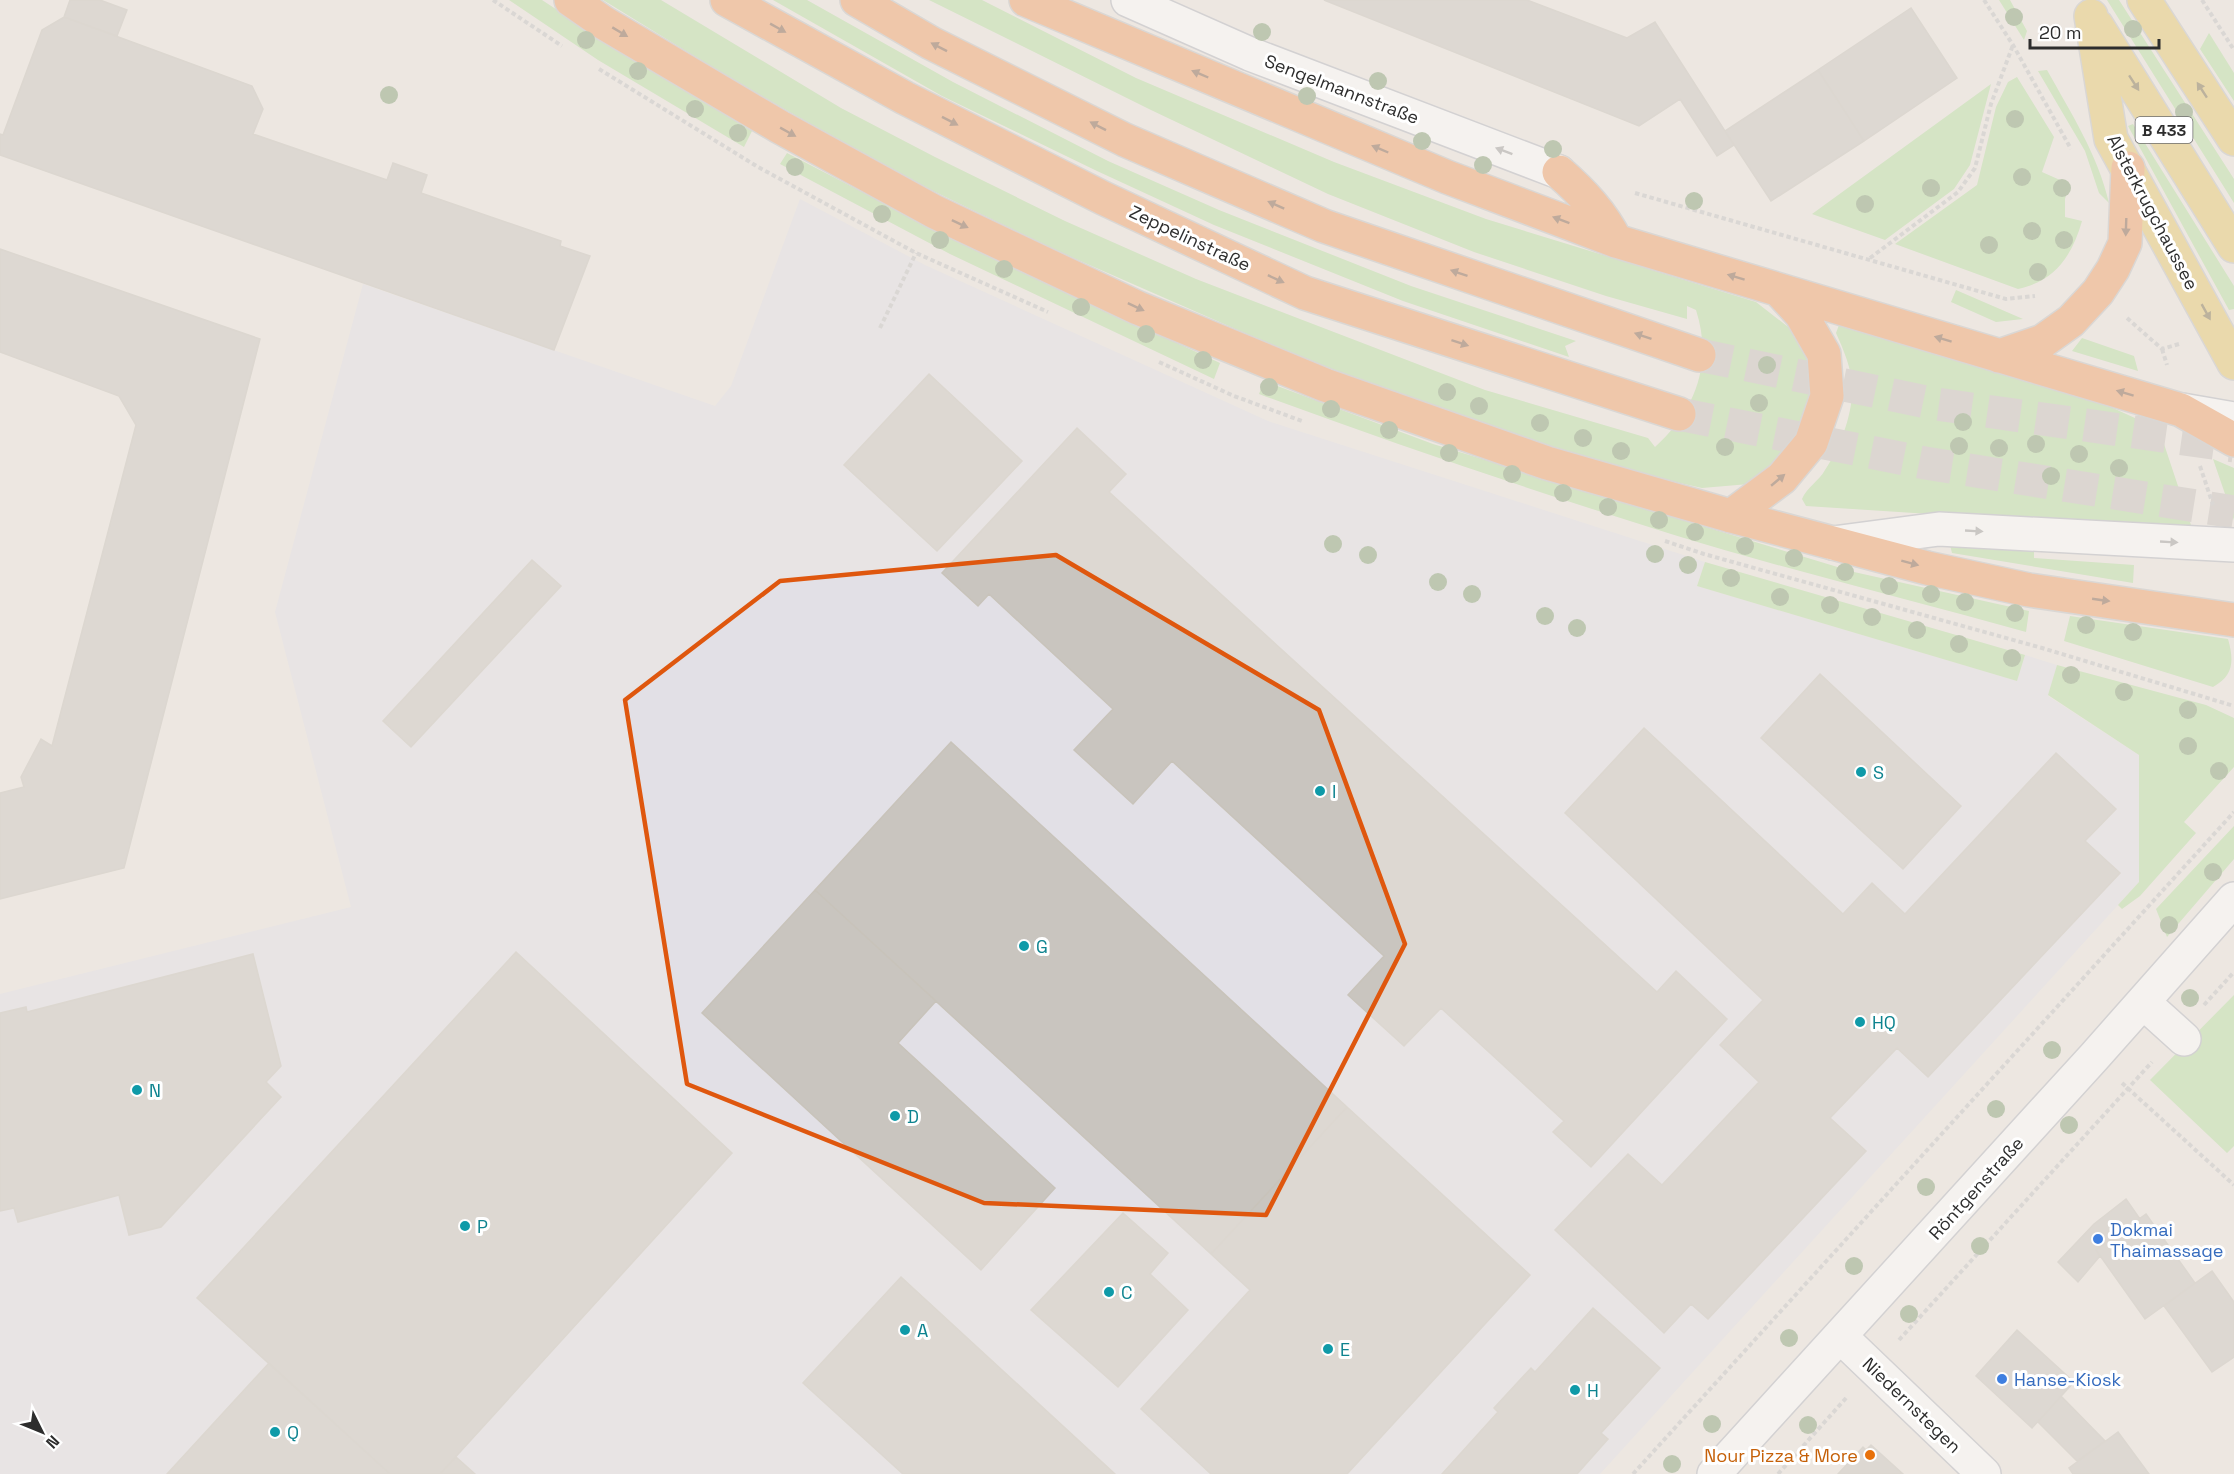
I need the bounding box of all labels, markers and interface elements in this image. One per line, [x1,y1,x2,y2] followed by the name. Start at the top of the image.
[2030,12,2159,50] scale bar
[2039,21,2082,44] text: 20 m
[770,23,787,33] one-way arrow
[612,27,628,38] one-way arrow
[930,42,948,52] one-way arrow
[1262,49,1422,129] street label: Sengelmannstraße
[1191,69,1209,78] one-way arrow
[2128,75,2139,91] one-way arrow
[2197,82,2208,98] one-way arrow
[941,116,958,125] one-way arrow
[2136,117,2192,143] road number: B 433
[1089,121,1106,131] one-way arrow
[779,127,796,137] one-way arrow
[2102,130,2204,294] street label: Alsterkrugchaussee
[1371,144,1389,153] one-way arrow
[1495,146,1513,156] one-way arrow
[1126,200,1254,276] street label: Zeppelinstraße
[1267,201,1284,210] one-way arrow
[1552,215,1570,225] one-way arrow
[2121,217,2130,236] one-way arrow
[951,219,968,228] one-way arrow
[1450,267,1468,277] one-way arrow
[1727,272,1745,281] one-way arrow
[1268,275,1285,284] one-way arrow
[1127,302,1145,312] one-way arrow
[2201,304,2211,321] one-way arrow
[1634,330,1652,340] one-way arrow
[1934,334,1952,343] one-way arrow
[1451,339,1469,348] one-way arrow
[2116,388,2134,397] one-way arrow
[1770,475,1785,487] one-way arrow
[1965,526,1984,535] one-way arrow
[2160,537,2179,546] one-way arrow
[1901,559,1919,569] one-way arrow
[2092,596,2111,605] one-way arrow
[1873,761,1884,784] place label: S
[1854,765,1868,779] marker: S
[1332,780,1336,803] place label: I
[1313,784,1327,798] marker: I
[1036,935,1048,958] place label: G
[1017,939,1031,953] marker: G
[1872,1011,1896,1034] place label: HQ
[1853,1015,1867,1029] marker: HQ
[149,1079,161,1102] place label: N
[130,1083,144,1097] marker: N
[907,1105,919,1128] place label: D
[888,1109,902,1123] marker: D
[1924,1132,2028,1244] street label: Röntgenstraße
[477,1215,488,1238] place label: P
[2110,1218,2223,1262] place label: Dokmai Thaimassage
[458,1219,472,1233] marker: P
[2091,1232,2105,1246] marker: Dokmai Thaimassage
[1121,1281,1133,1304] place label: C
[1102,1285,1116,1299] marker: C
[917,1319,928,1342] place label: A
[898,1323,912,1337] marker: A
[1340,1338,1350,1361] place label: E
[1321,1342,1335,1356] marker: E
[1858,1352,1966,1458] street label: Niedernstegen
[2014,1368,2122,1391] place label: Hanse-Kiosk
[1995,1372,2009,1386] marker: Hanse-Kiosk
[1587,1379,1599,1402] place label: H
[1568,1383,1582,1397] marker: H
[12,1402,72,1462] north arrow
[287,1421,299,1444] place label: Q
[268,1425,282,1439] marker: Q
[41,1431,64,1453] text: N
[1704,1444,1858,1467] place label: Nour Pizza & More
[1863,1448,1877,1462] marker: Nour Pizza & More

